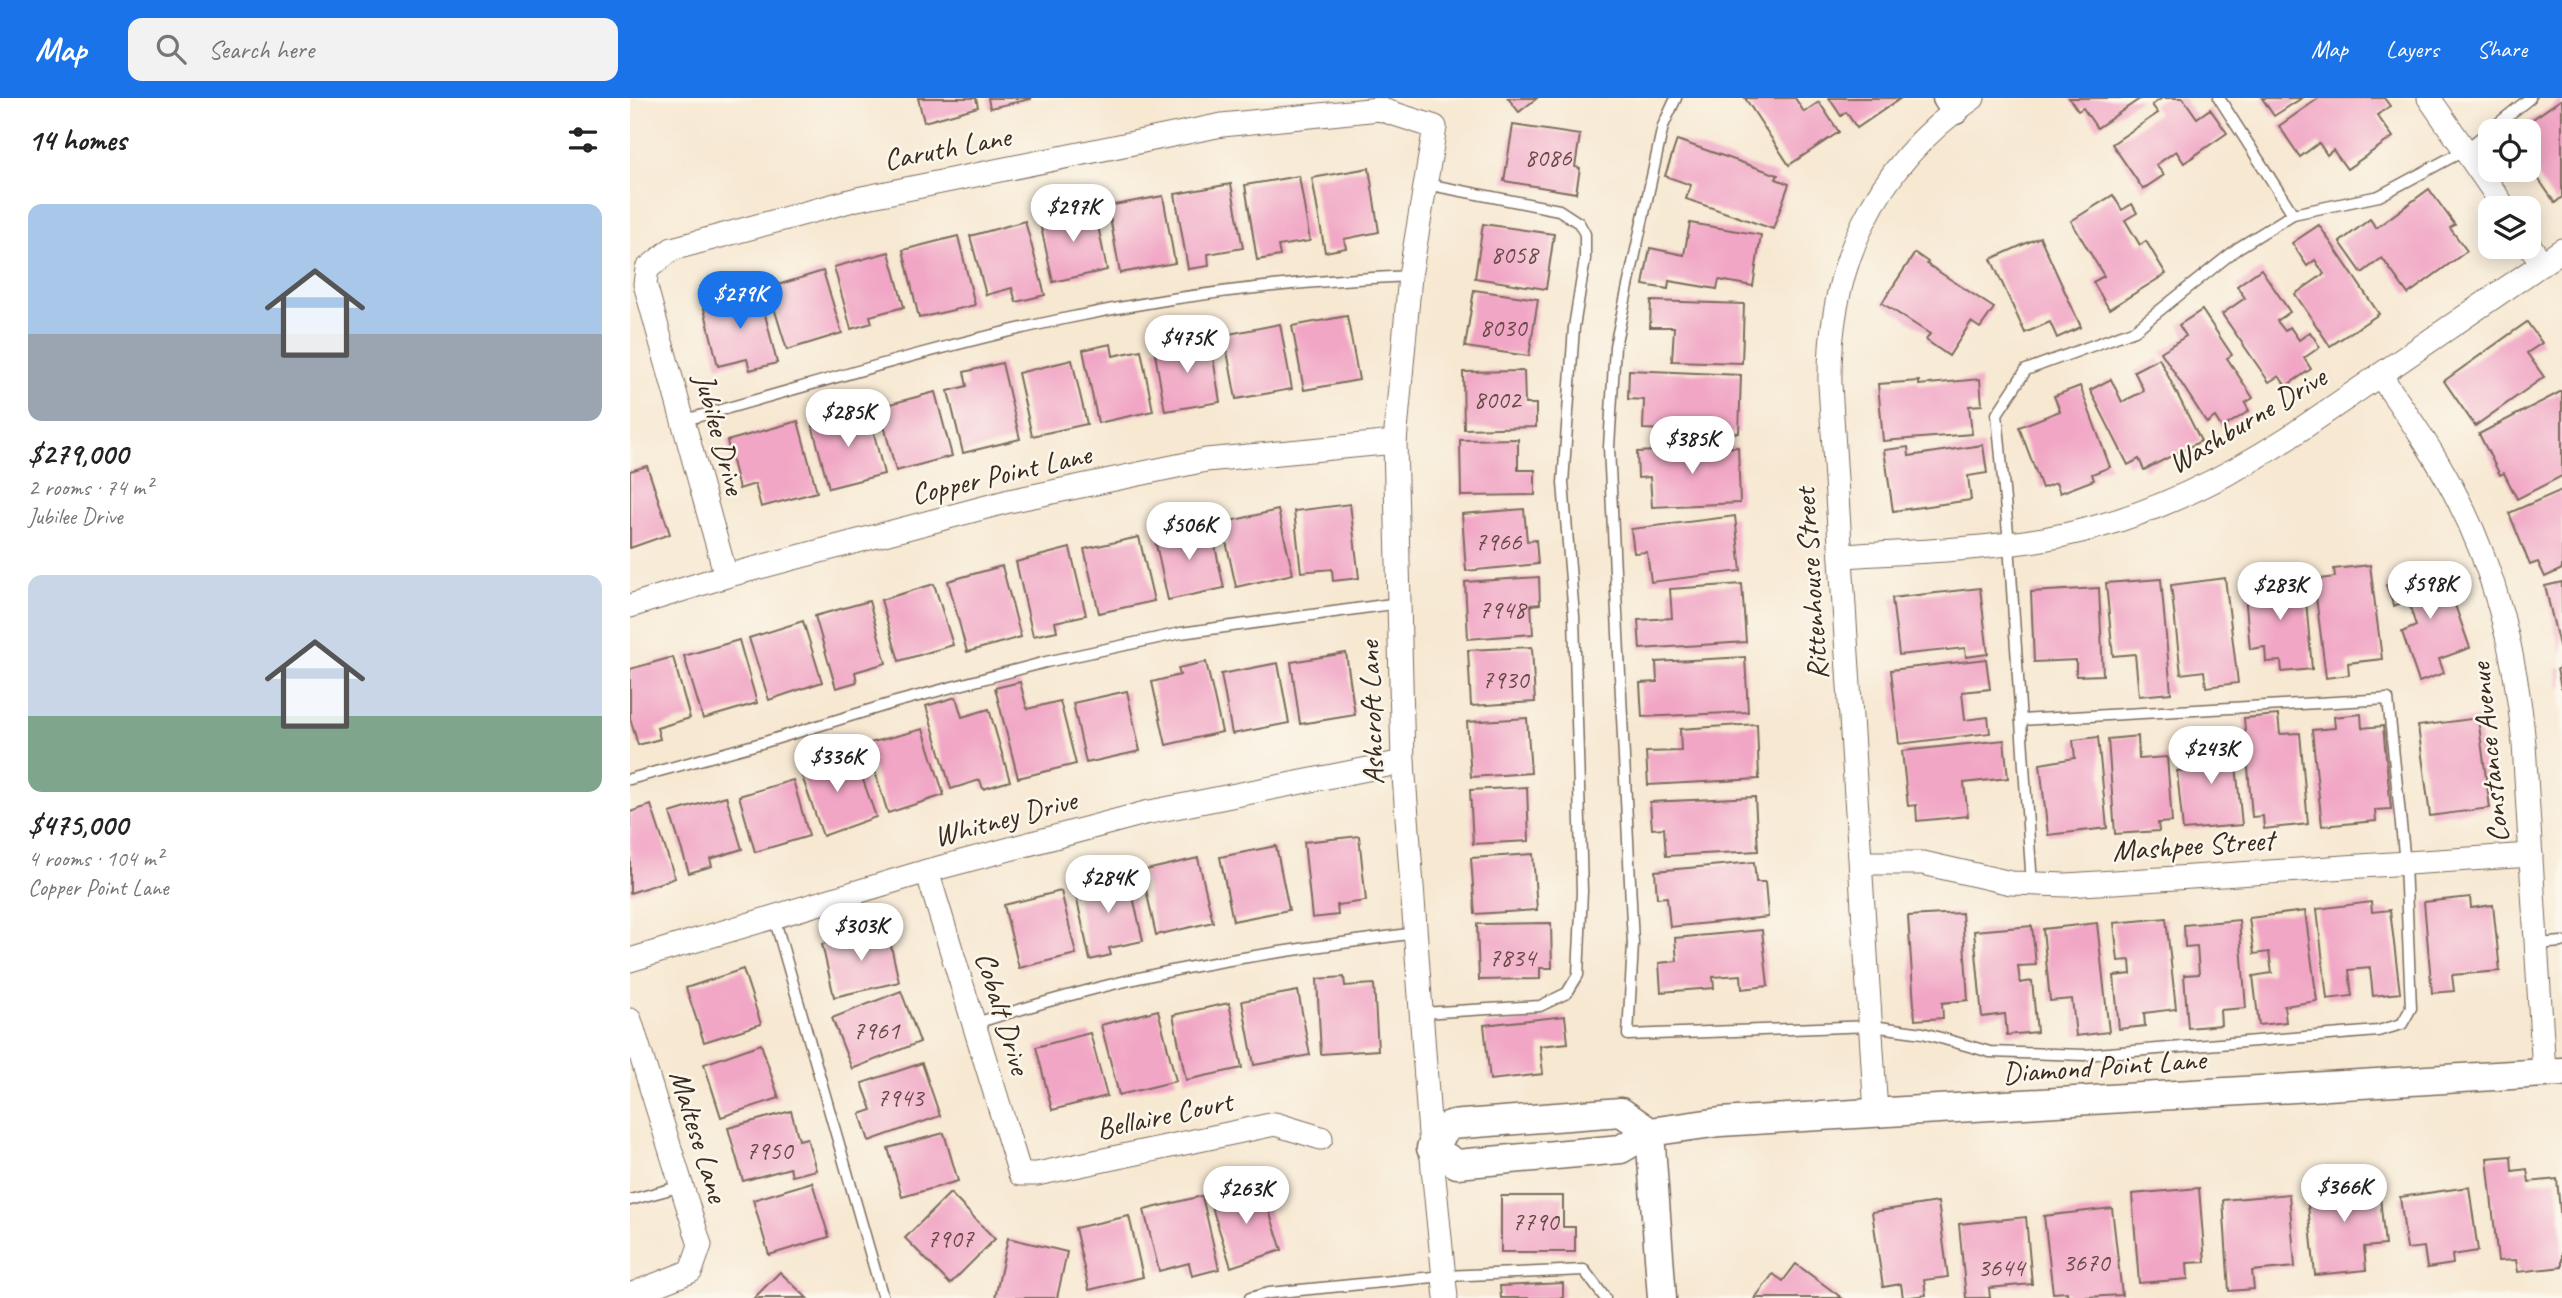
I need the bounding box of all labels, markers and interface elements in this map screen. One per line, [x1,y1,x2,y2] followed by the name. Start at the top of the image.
[128,18,618,81] search box
[35,28,86,70] text: Map
[152,30,190,68] icon: search
[208,33,314,66] text: Search here
[2311,34,2348,64] text: Map
[2386,34,2439,64] text: Layers
[2477,34,2527,64] text: Share
[880,117,1016,179] street label: Caruth Lane
[2478,119,2541,259] map controls
[2478,119,2541,182] button: locate
[28,121,126,159] text: 14 homes
[564,121,602,159] icon: filters
[1525,141,1573,174] house number: 8086
[1024,184,1122,244] pin: $297K
[1047,192,1099,221] text: $297K
[2478,196,2541,259] button: layers
[1491,238,1540,271] house number: 8058
[252,250,378,376] icon: home
[691,272,789,331] pin: $279K
[714,279,766,308] text: $279K
[1480,311,1529,344] house number: 8030
[1138,316,1236,375] pin: $475K
[1161,323,1213,352] text: $475K
[2161,357,2335,482] street label: Washburne Drive
[685,368,755,501] street label: Jubilee Drive
[1474,383,1523,416] house number: 8002
[799,390,897,449] pin: $285K
[822,397,874,426] text: $285K
[1643,416,1741,476] pin: $385K
[1666,424,1718,453] text: $385K
[907,434,1097,513] street label: Copper Point Lane
[28,435,128,473] text: $279,000
[28,473,152,502] text: 2 rooms · 74 m²
[1785,484,1837,681] street label: Rittenhouse Street
[28,502,123,531] text: Jubilee Drive
[1140,503,1238,562] pin: $506K
[1162,510,1216,539] text: $506K
[1475,525,1523,558] house number: 7966
[2381,561,2479,621] pin: $598K
[2231,562,2329,622] pin: $283K
[2404,569,2456,598] text: $598K
[2253,570,2307,599] text: $283K
[1479,593,1528,626] house number: 7948
[252,621,378,747] icon: home
[1349,638,1393,786] street label: Ashcroft Lane
[2460,659,2517,845] street label: Constance Avenue
[1482,663,1531,696] house number: 7930
[2162,726,2260,786] pin: $243K
[788,734,886,794] pin: $336K
[2184,734,2238,763] text: $243K
[810,742,864,771] text: $336K
[930,780,1083,855] street label: Whitney Drive
[28,806,128,844] text: $475,000
[2111,820,2279,870] street label: Mashpee Street
[28,844,163,873] text: 4 rooms · 104 m²
[1059,856,1157,915] pin: $284K
[1081,863,1135,892] text: $284K
[28,873,168,902] text: Copper Point Lane
[812,904,910,963] pin: $303K
[834,911,888,940] text: $303K
[1489,941,1538,974] house number: 7834
[966,947,1040,1081] street label: Cobalt Drive
[853,1014,901,1047] house number: 7961
[2001,1040,2209,1092] street label: Diamond Point Lane
[661,1065,738,1209] street label: Maltese Lane
[877,1081,926,1114] house number: 7943
[1093,1081,1238,1148] street label: Bellaire Court
[746,1134,795,1167] house number: 7950
[2295,1164,2393,1224] pin: $366K
[1197,1166,1295,1226] pin: $263K
[2317,1172,2371,1201] text: $366K
[1219,1174,1273,1203] text: $263K
[1512,1205,1561,1238] house number: 7790
[927,1222,975,1255] house number: 7907
[2063,1246,2112,1279] house number: 3670
[1978,1251,2027,1284] house number: 3644

